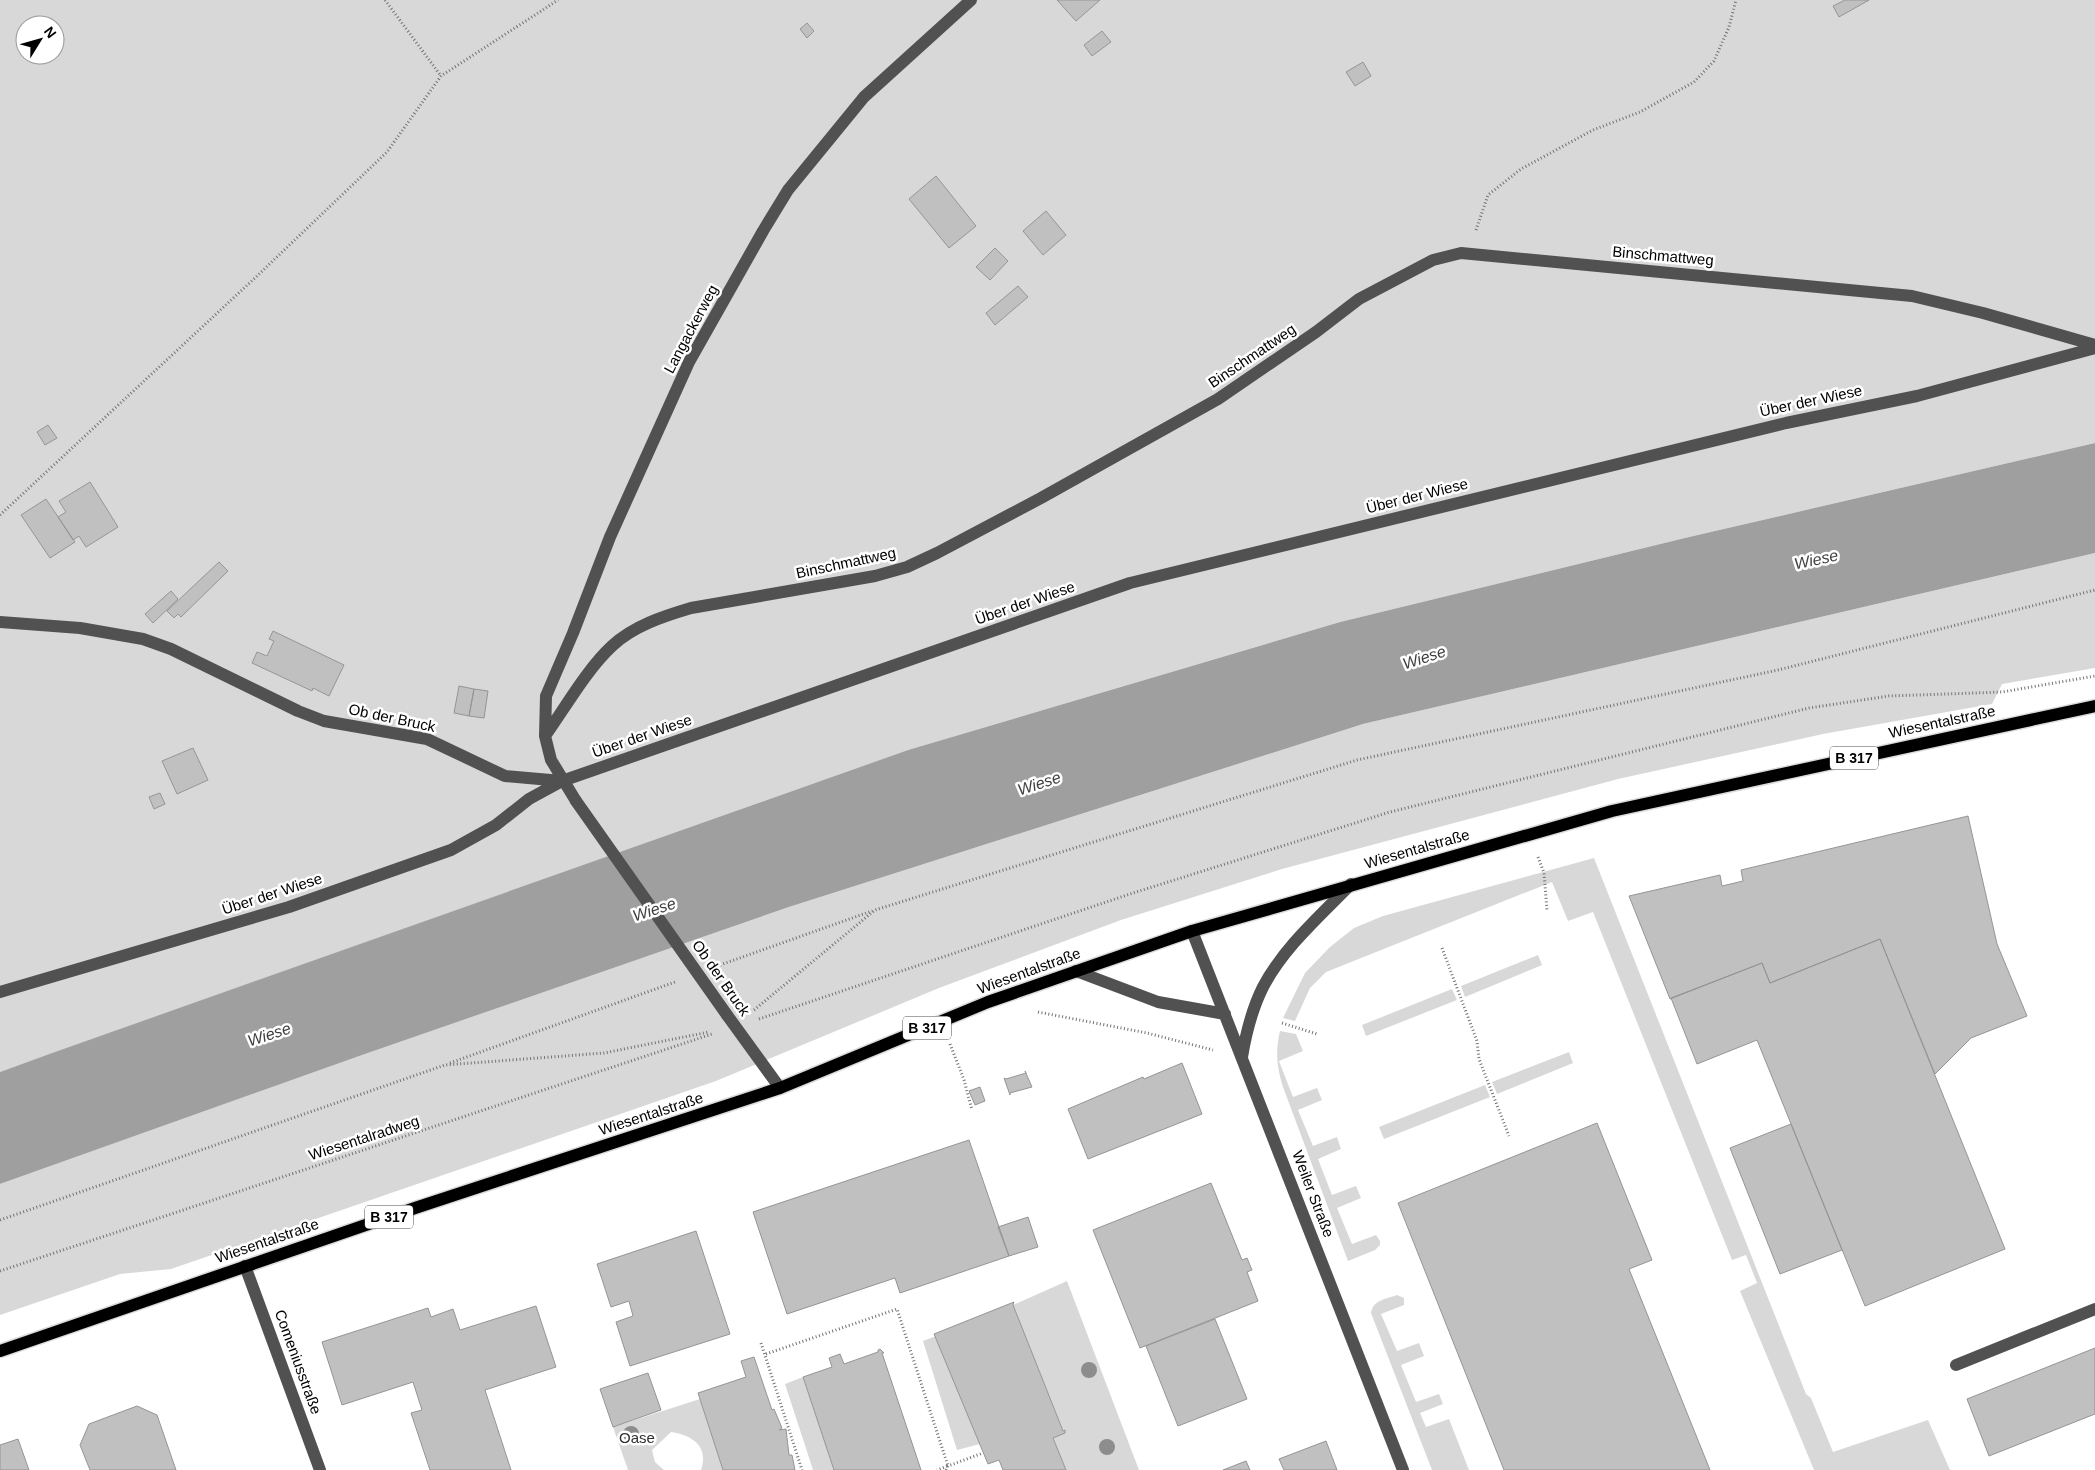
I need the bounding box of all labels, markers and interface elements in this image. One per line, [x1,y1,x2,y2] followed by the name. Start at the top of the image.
[15,15,65,65] north arrow
[41,23,60,41] text: N
[1612,243,1714,268] street label: Binschmattweg
[660,282,721,376] street label: Langackerweg
[1205,320,1299,391] street label: Binschmattweg
[1758,381,1864,420] street label: Über der Wiese
[1364,475,1469,516] street label: Über der Wiese
[794,544,897,581] street label: Binschmattweg
[1793,547,1840,572] water label: Wiese
[973,578,1077,628] street label: Über der Wiese
[1400,643,1448,672] water label: Wiese
[347,700,438,735] street label: Ob der Bruck
[1887,702,1997,741] street label: Wiesentalstraße
[590,711,694,761] street label: Über der Wiese
[1830,746,1878,770] road number: B 317
[1015,769,1063,798] water label: Wiese
[1362,825,1471,872] street label: Wiesentalstraße
[220,869,324,918] street label: Über der Wiese
[630,895,678,924] water label: Wiese
[689,937,754,1019] street label: Ob der Bruck
[975,944,1083,997] street label: Wiesentalstraße
[903,1016,951,1040] road number: B 317
[245,1020,293,1049] water label: Wiese
[597,1089,705,1138] street label: Wiesentalstraße
[307,1112,421,1163] street label: Wiesentalradweg
[1289,1148,1338,1240] street label: Weiler Straße
[365,1206,413,1228] road number: B 317
[213,1215,321,1266] street label: Wiesentalstraße
[272,1307,325,1416] street label: Comeniusstraße
[619,1429,655,1446] park label: Oase

